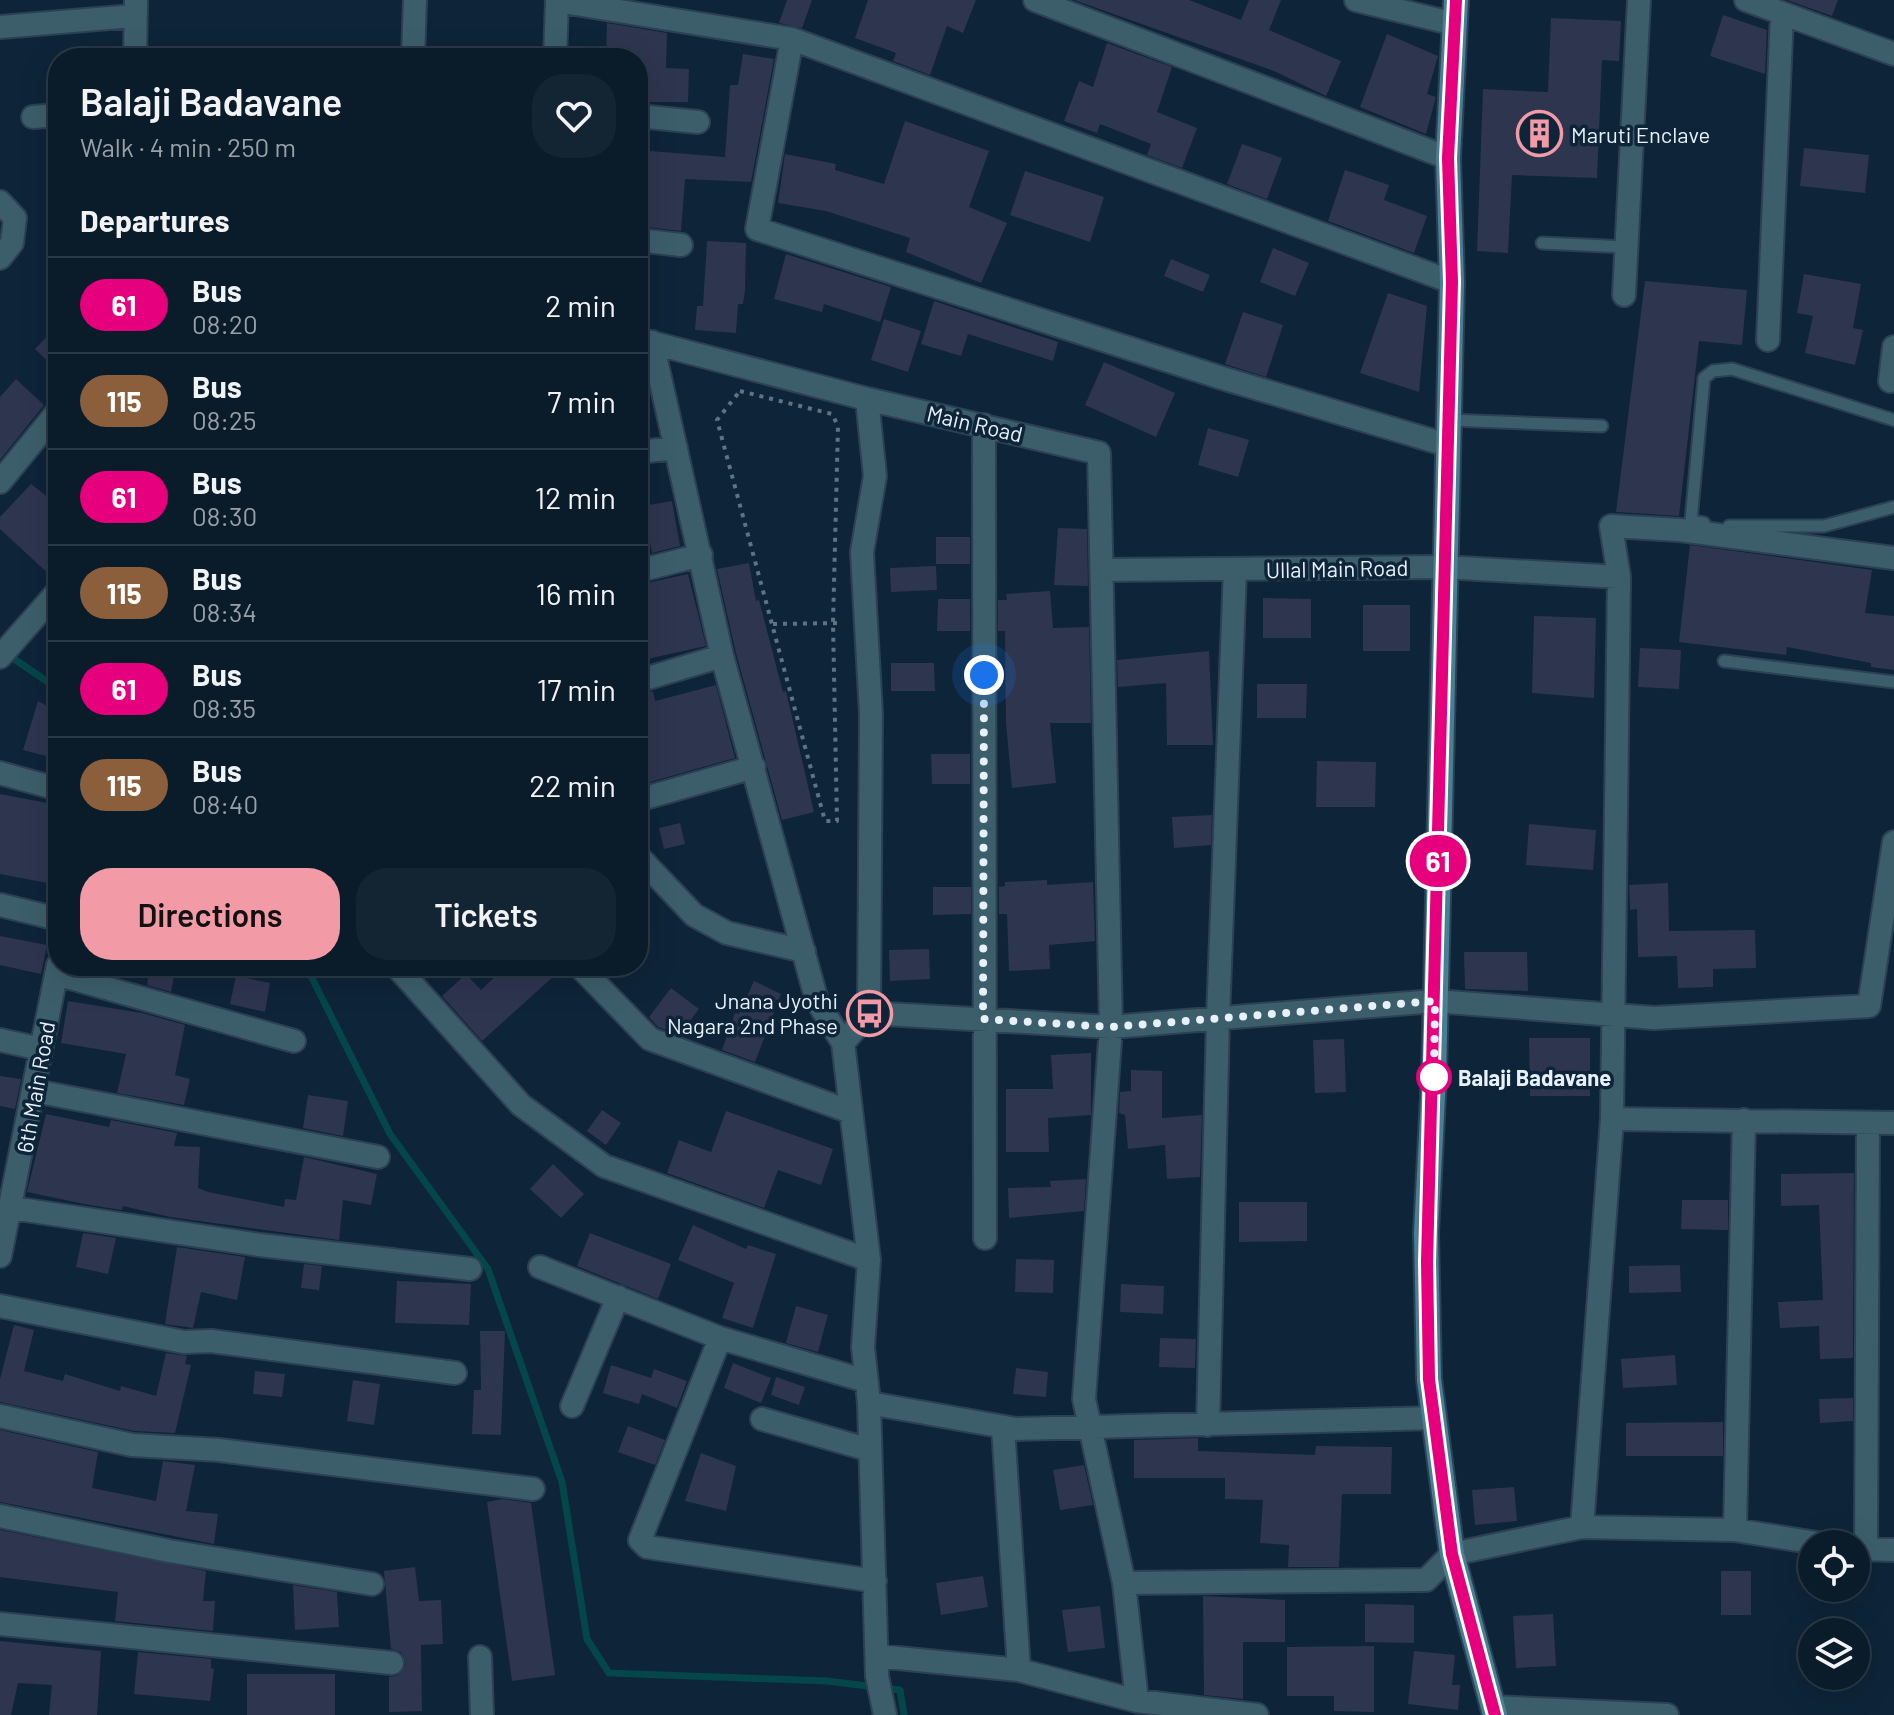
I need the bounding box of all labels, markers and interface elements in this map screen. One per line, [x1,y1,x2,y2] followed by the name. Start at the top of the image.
[532,74,616,158] button: heart
[80,78,342,124] text: Balaji Badavane
[1516,110,1564,158] building icon: Maruti Enclave
[1571,121,1710,147] place label: Maruti Enclave
[80,131,296,162] text: Walk · 4 min · 250 m
[80,202,230,238] text: Departures
[192,272,242,308] text: Bus
[545,287,616,323] text: 2 min
[112,288,136,322] text: 61
[192,308,258,339] text: 08:20
[192,368,242,404] text: Bus
[547,383,616,419] text: 7 min
[106,384,142,418] text: 115
[925,399,1025,447] street label: Main Road
[192,404,256,435] text: 08:25
[192,464,242,500] text: Bus
[535,479,616,515] text: 12 min
[112,480,136,514] text: 61
[192,500,257,531] text: 08:30
[1266,554,1408,582] street label: Ullal Main Road
[192,560,242,596] text: Bus
[535,575,616,611] text: 16 min
[106,576,142,610] text: 115
[192,596,257,627] text: 08:34
[964,655,1004,695] your location
[192,656,242,692] text: Bus
[537,671,616,707] text: 17 min
[112,672,136,706] text: 61
[192,692,256,723] text: 08:35
[192,752,242,788] text: Bus
[529,767,616,803] text: 22 min
[106,768,142,802] text: 115
[192,788,258,819] text: 08:40
[1402,835,1474,887] line badge: 61
[1426,844,1450,878] text: 61
[80,868,340,960] button: Directions
[356,868,616,960] button: Tickets
[667,987,838,1038] place label: Jnana Jyothi Nagara 2nd Phase
[845,989,893,1037] bus stop icon: Jnana Jyothi Nagara 2nd Phase
[11,1019,59,1155] street label: 6th Main Road
[1417,1060,1451,1094] marker: Balaji Badavane
[1458,1064,1611,1090] place label: Balaji Badavane
[1798,1530,1870,1690] map controls
[1798,1530,1870,1602] button: locate
[1798,1618,1870,1690] button: layers

